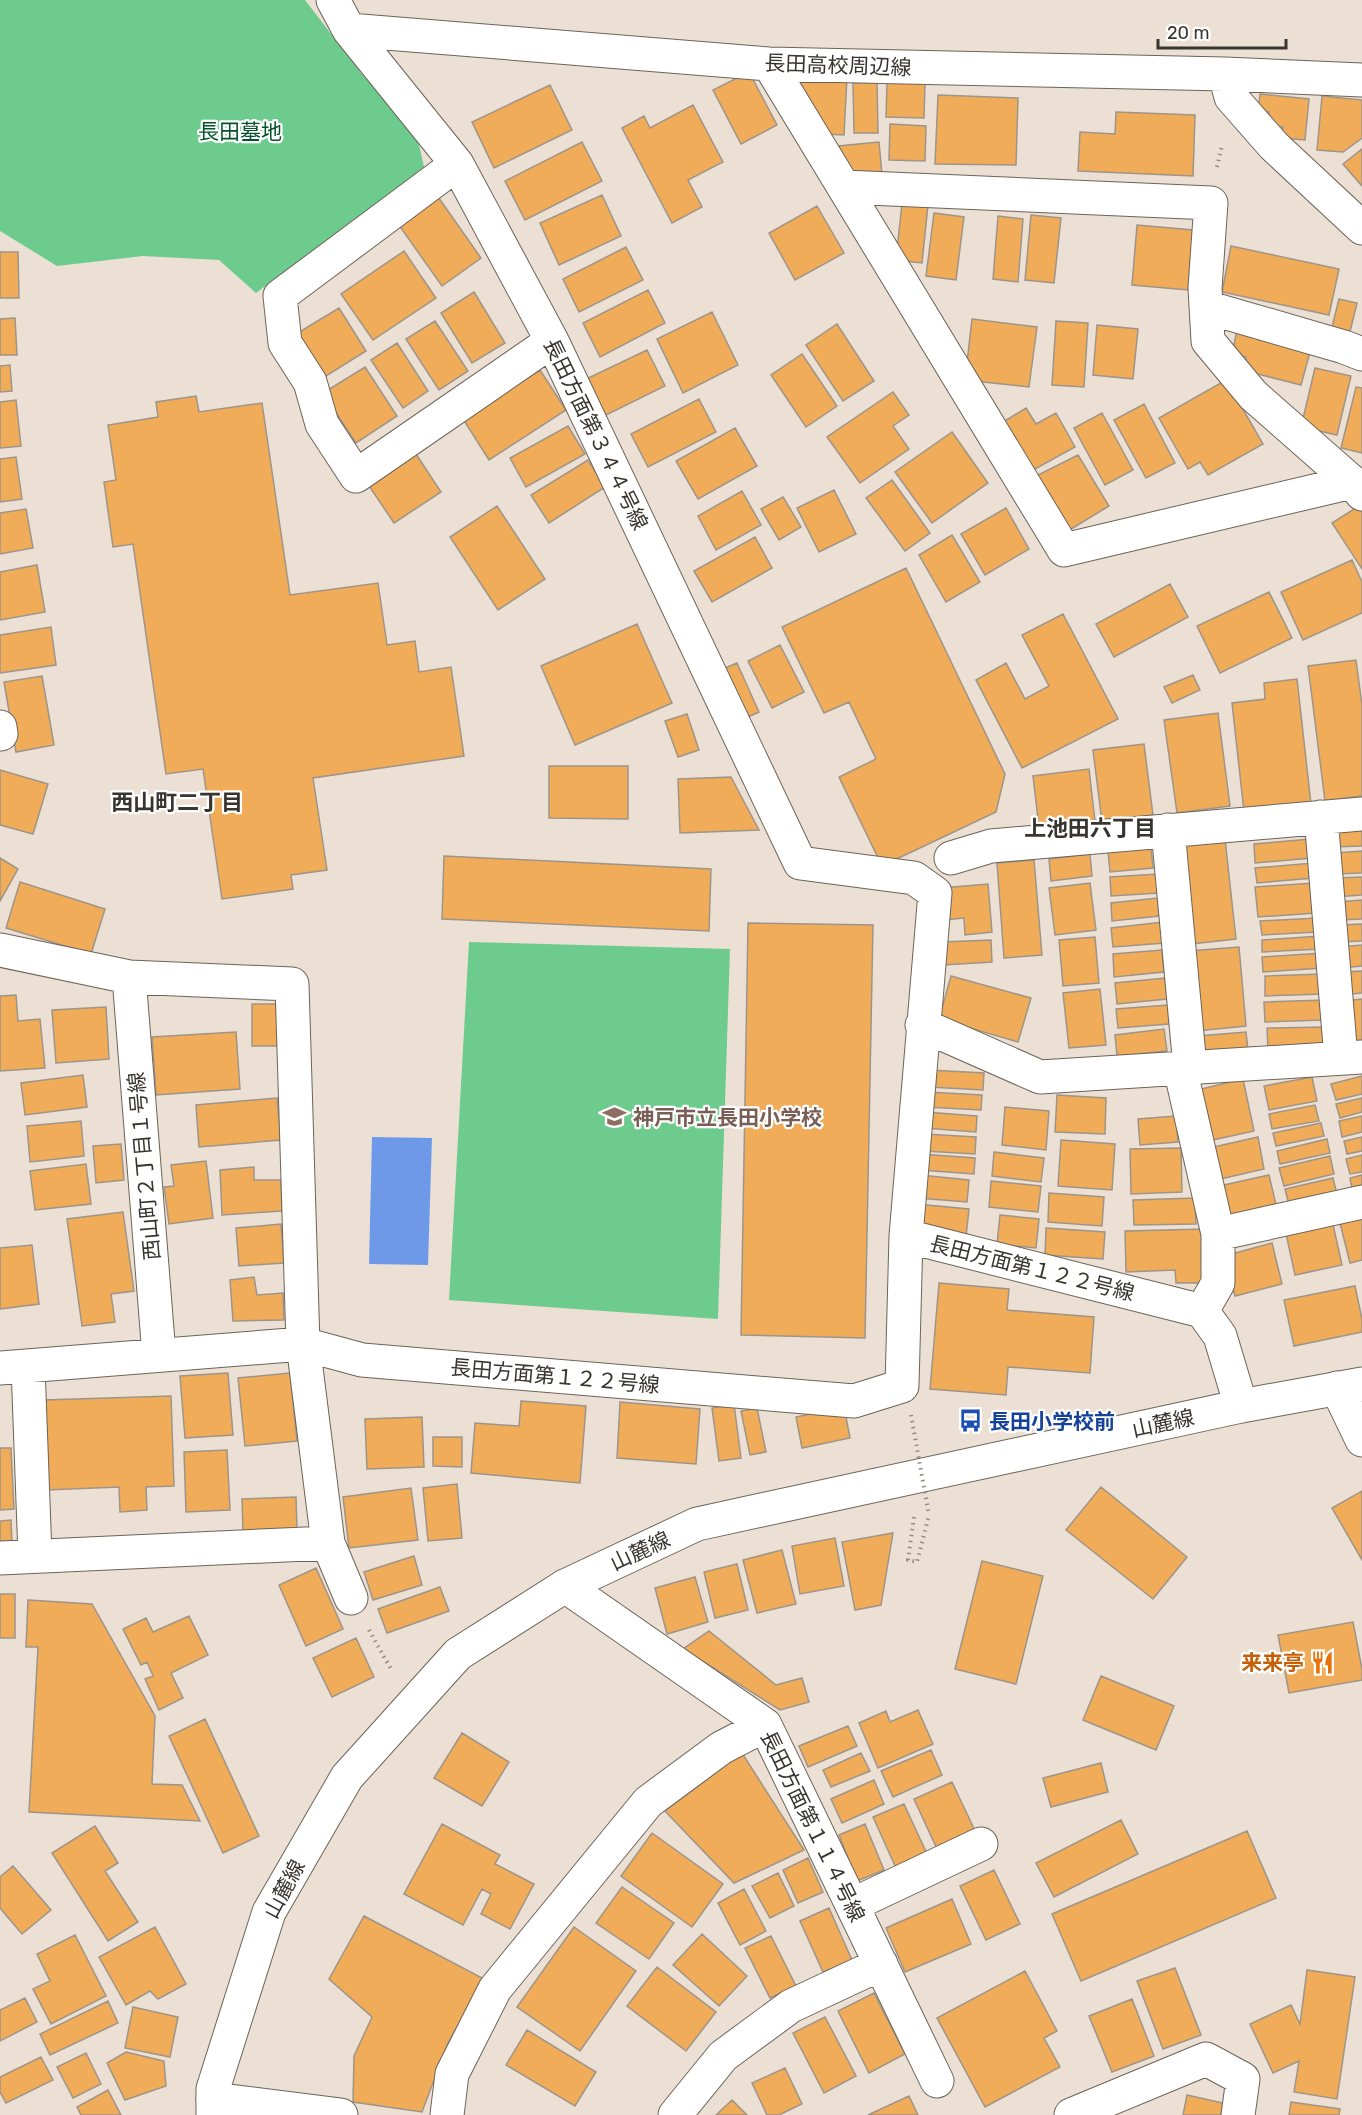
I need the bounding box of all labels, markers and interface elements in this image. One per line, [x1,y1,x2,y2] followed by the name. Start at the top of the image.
[1158,12,1286,50] scale bar
[1167,22,1209,44] text: 20 m
[764,50,912,80] street label: 長田高校周辺線
[198,119,282,144] park label: 長田墓地
[539,334,653,534] street label: 長田方面第３４４号線
[111,789,243,816] district label: 西山町二丁目
[1024,815,1156,842] district label: 上池田六丁目
[123,1071,165,1261] street label: 西山町２丁目１号線
[602,1104,628,1130] school or university icon: 神戸市立長田小学校
[633,1105,822,1130] place label: 神戸市立長田小学校
[927,1230,1137,1306] street label: 長田方面第１２２号線
[449,1354,661,1398] street label: 長田方面第１２２号線
[1130,1404,1196,1442] street label: 山麓線
[958,1408,984,1434] bus stop icon: 長田小学校前
[989,1409,1115,1434] place label: 長田小学校前
[606,1526,674,1576] street label: 山麓線
[1309,1649,1335,1675] restaurant icon: 来来亭
[1241,1650,1304,1675] place label: 来来亭
[756,1726,870,1926] street label: 長田方面第１１４号線
[258,1855,310,1923] street label: 山麓線

